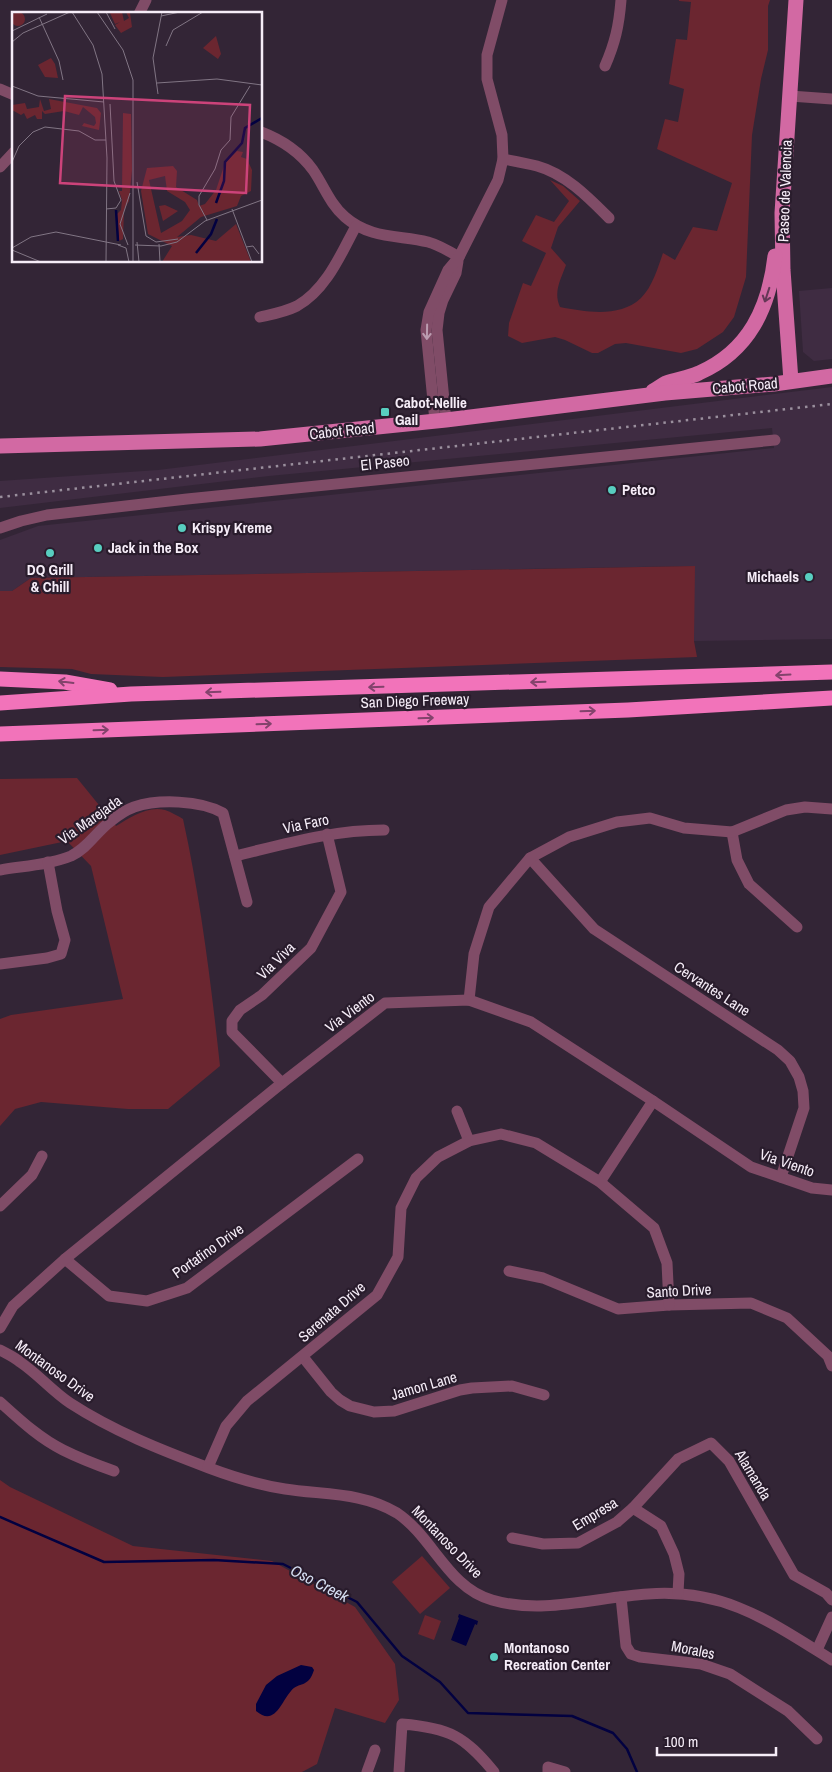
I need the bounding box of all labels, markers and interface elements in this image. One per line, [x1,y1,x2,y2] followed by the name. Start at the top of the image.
[12,12,262,262] inset map
[772,139,797,243] street label: Paseo de Valencia
[762,287,772,303] one-way arrow
[422,324,432,340] one-way arrow
[711,372,779,399] street label: Cabot Road
[395,392,467,430] place label: Cabot-Nellie Gail
[379,406,391,418] marker: Cabot-Nellie Gail
[308,417,376,444] street label: Cabot Road
[359,449,411,476] street label: El Paseo
[622,479,656,500] place label: Petco
[606,484,618,496] marker: Petco
[192,517,272,538] place label: Krispy Kreme
[176,522,188,534] marker: Krispy Kreme
[108,537,198,558] place label: Jack in the Box
[92,542,104,554] marker: Jack in the Box
[44,547,56,559] marker: DQ Grill & Chill
[27,559,73,597] place label: DQ Grill & Chill
[747,566,799,587] place label: Michaels
[803,571,815,583] marker: Michaels
[776,670,792,679] one-way arrow
[58,677,74,687] one-way arrow
[531,677,547,687] one-way arrow
[368,682,384,692] one-way arrow
[206,687,222,697] one-way arrow
[360,688,471,713] street label: San Diego Freeway
[580,707,596,716] one-way arrow
[418,713,434,722] one-way arrow
[255,719,271,729] one-way arrow
[92,725,109,735] one-way arrow
[54,790,126,849] street label: Via Marejada
[281,808,331,839] street label: Via Faro
[252,937,300,984] street label: Via Viva
[670,956,755,1021] street label: Cervantes Lane
[321,986,379,1037] street label: Via Viento
[757,1143,818,1182] street label: Via Viento
[168,1218,248,1283] street label: Portafino Drive
[294,1276,370,1347] street label: Serenata Drive
[646,1278,712,1303] street label: Santo Drive
[11,1335,99,1407] street label: Montanoso Drive
[388,1366,459,1405] street label: Jamon Lane
[730,1445,777,1504] street label: Alamanda
[568,1492,621,1535] street label: Empresa
[407,1501,488,1583] street label: Montanoso Drive
[287,1559,353,1607] water label: Oso Creek
[670,1635,717,1664] street label: Morales
[504,1637,610,1675] place label: Montanoso Recreation Center
[488,1651,500,1663] marker: Montanoso Recreation Center
[657,1724,776,1756] scale bar
[664,1731,698,1752] text: 100 m

